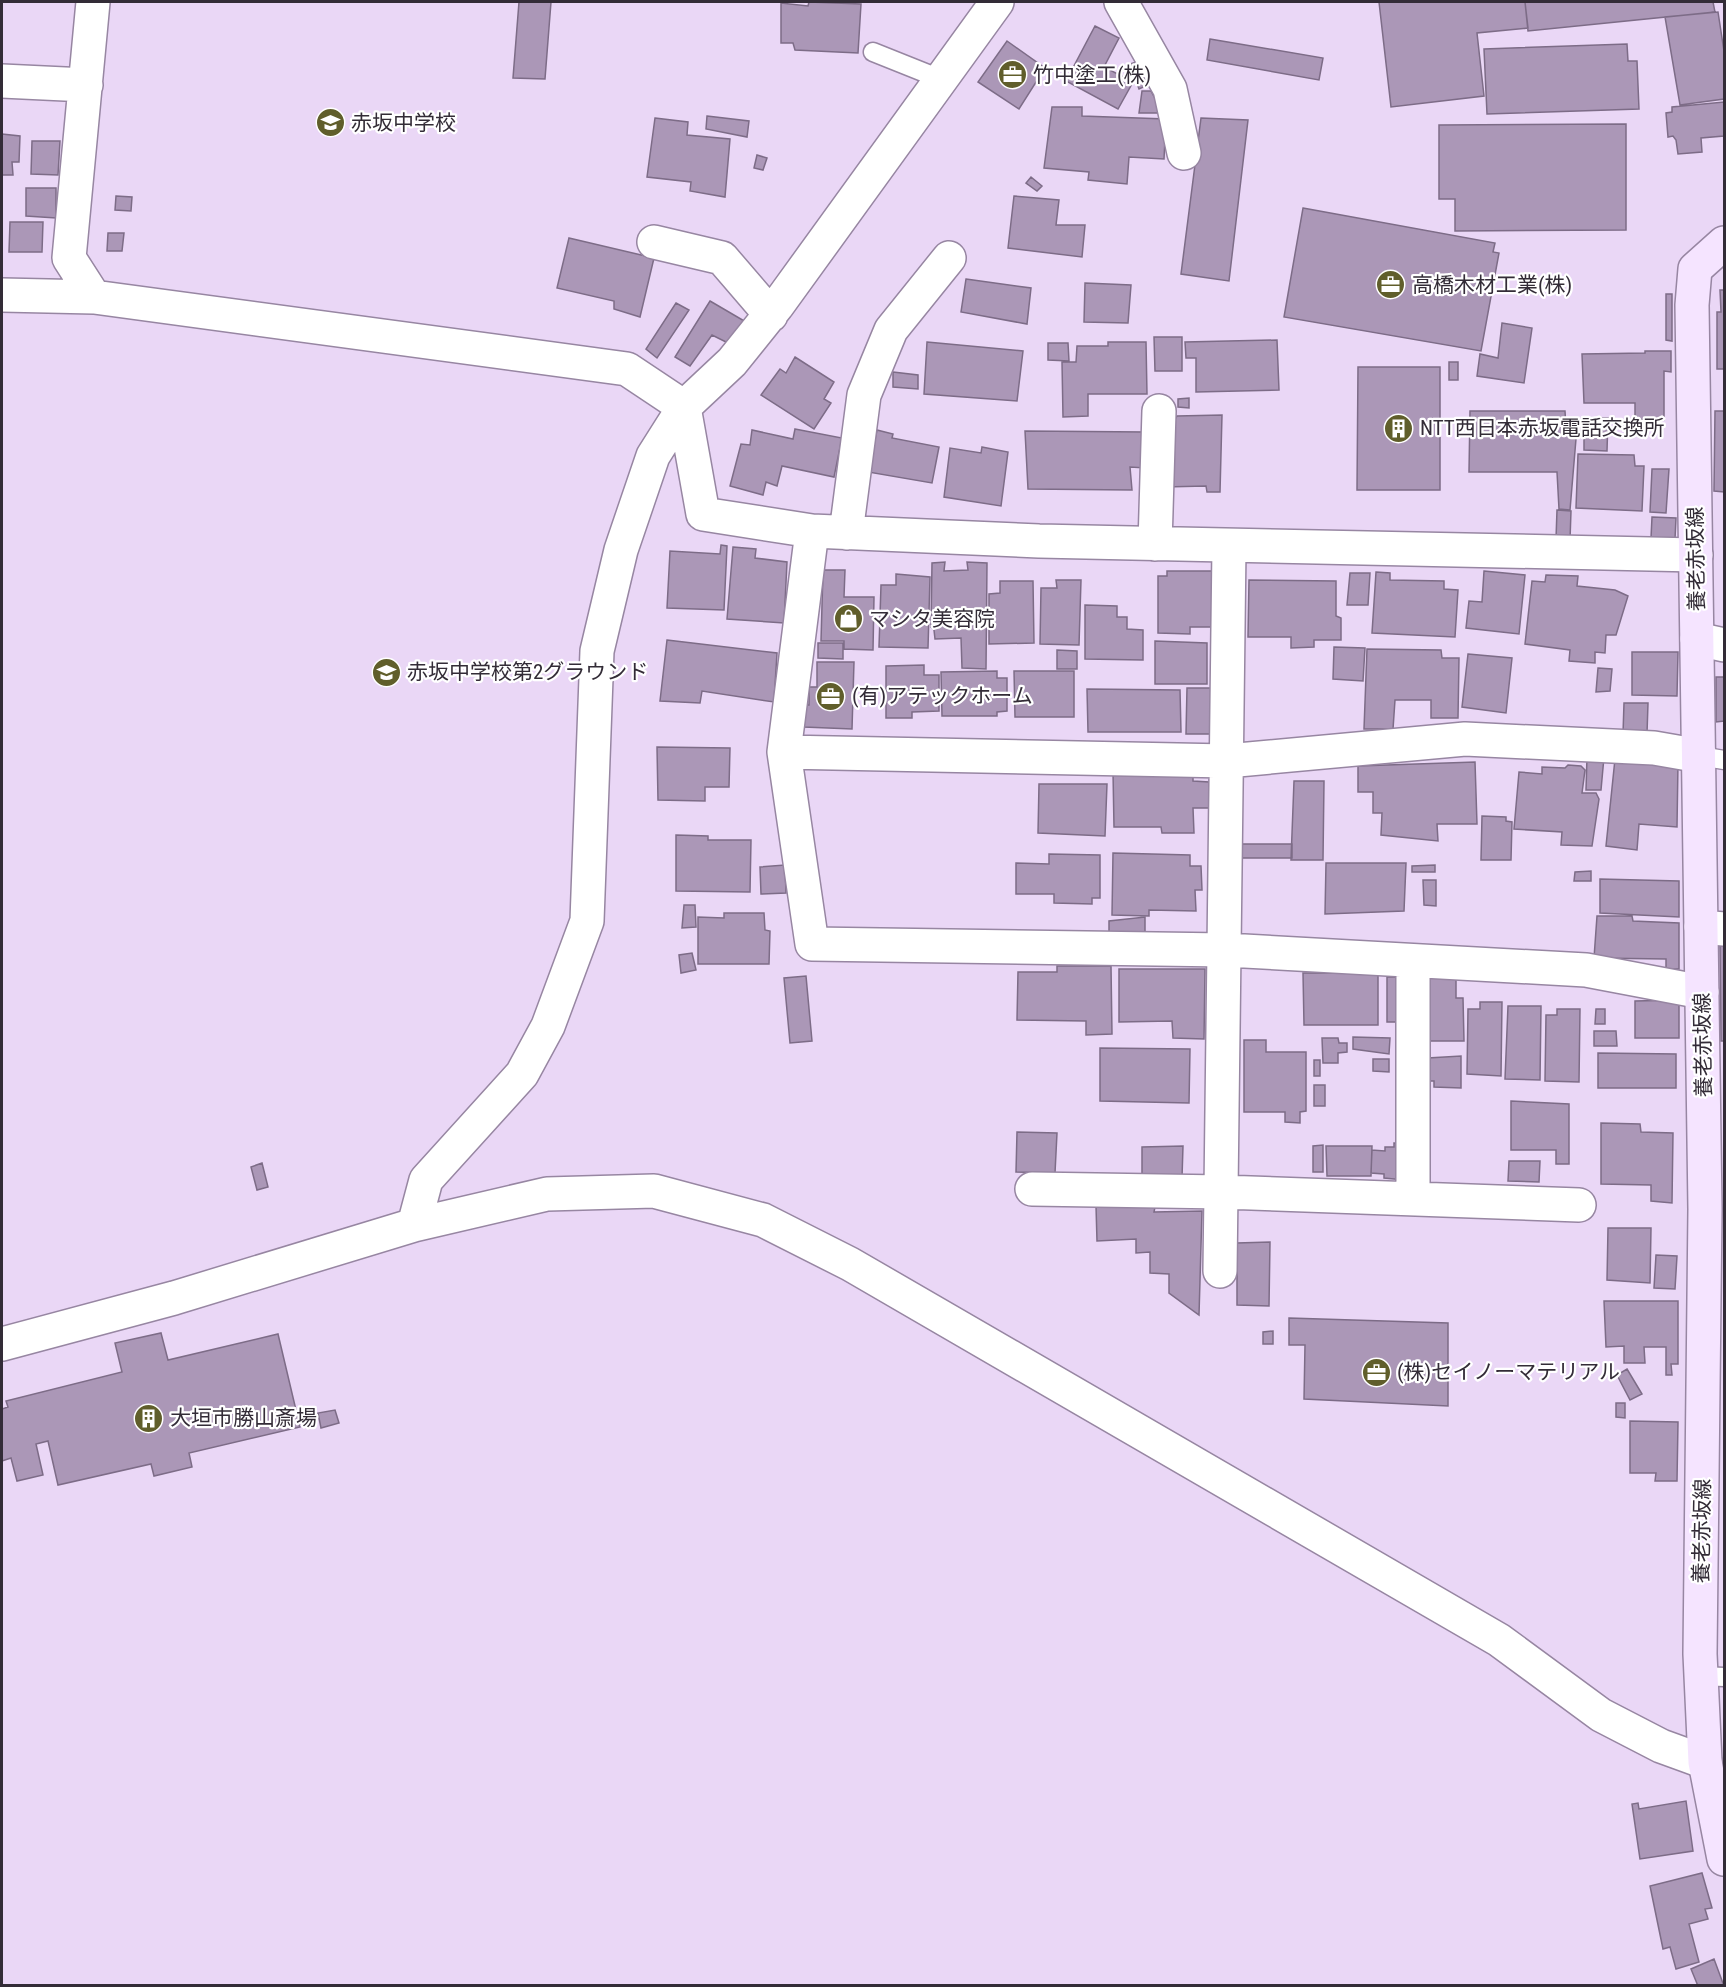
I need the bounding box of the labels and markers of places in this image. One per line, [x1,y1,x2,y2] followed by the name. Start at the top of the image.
[996,59,1028,91] office icon: 竹中塗工(株)
[1033,63,1151,87] place label: 竹中塗工(株)
[314,107,346,139] school or university icon: 赤坂中学校
[351,111,456,135] place label: 赤坂中学校
[1375,269,1407,301] office icon: 高橋木材工業(株)
[1412,273,1572,297] place label: 高橋木材工業(株)
[1383,412,1415,444] building icon: NTT西日本赤坂電話交換所
[1420,416,1665,440] place label: NTT西日本赤坂電話交換所
[832,603,864,635] shop icon: マシタ美容院
[869,607,995,631] place label: マシタ美容院
[370,656,402,688] school or university icon: 赤坂中学校第2グラウンド
[407,660,648,684] place label: 赤坂中学校第2グラウンド
[815,680,847,712] office icon: (有)アテックホーム
[852,684,1033,708] place label: (有)アテックホーム
[1360,1356,1392,1388] office icon: (株)セイノーマテリアル
[1397,1360,1620,1384] place label: (株)セイノーマテリアル
[133,1402,165,1434] building icon: 大垣市勝山斎場
[170,1406,317,1430] place label: 大垣市勝山斎場

